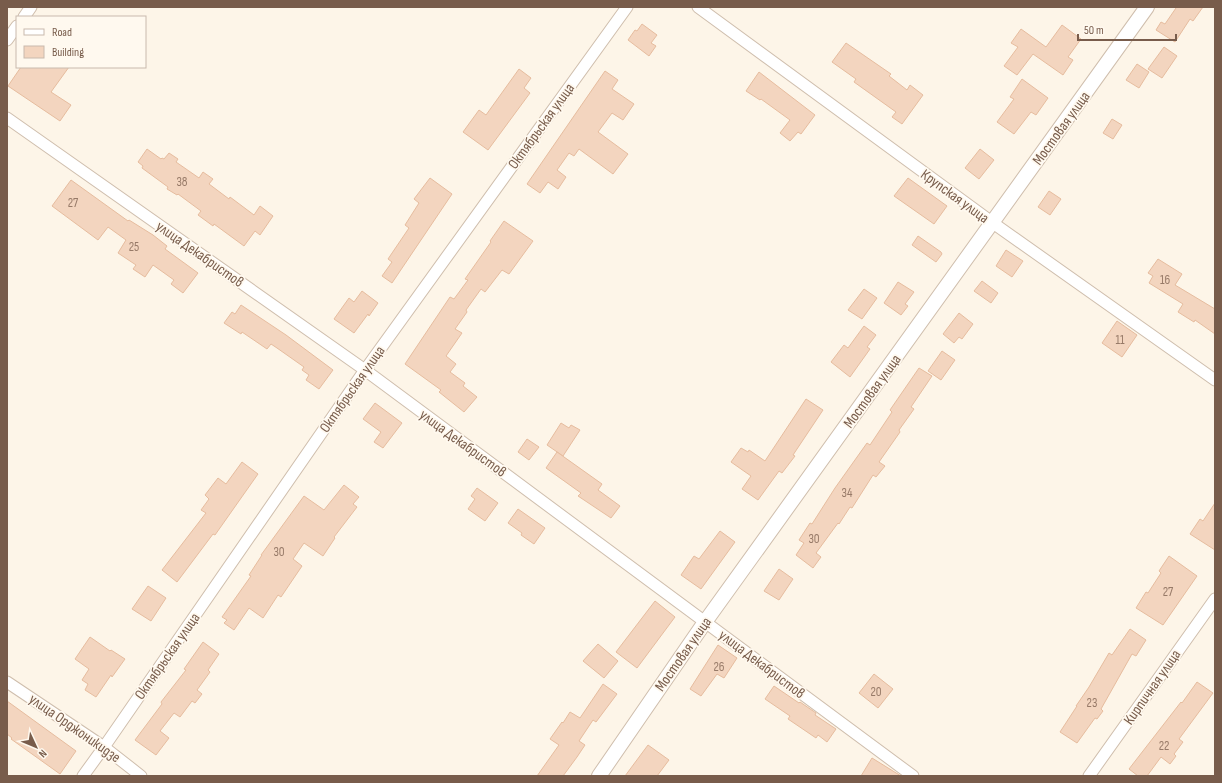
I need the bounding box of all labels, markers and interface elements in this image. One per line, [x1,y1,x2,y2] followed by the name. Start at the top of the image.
[16,16,146,68] legend
[1078,16,1176,42] scale bar
[1084,23,1104,38] text: 50 m
[52,25,72,40] text: Road
[52,45,84,60] text: Building
[504,79,579,173] street label: Октябрьская улица
[1028,88,1095,169] street label: Мостовая улица
[917,165,993,228] street label: Крупская улица
[176,174,188,190] house number: 38
[68,195,79,211] house number: 27
[152,217,247,292] street label: улица Декабристов
[129,239,139,255] house number: 25
[1160,272,1170,288] house number: 16
[1115,332,1125,348] house number: 11
[315,342,389,436] street label: Октябрьская улица
[839,351,906,432] street label: Мостовая улица
[415,405,510,481] street label: улица Декабристов
[842,485,853,501] house number: 34
[808,531,820,547] house number: 30
[273,544,285,560] house number: 30
[1163,584,1174,600] house number: 27
[130,609,204,703] street label: Октябрьская улица
[651,613,716,695] street label: Мостовая улица
[715,626,809,703] street label: улица Декабристов
[1120,646,1185,729] street label: Кирпичная улица
[713,659,725,675] house number: 26
[870,684,882,700] house number: 20
[25,690,124,767] street label: улица Орджоникидзе
[1087,695,1097,711] house number: 23
[16,727,56,767] north arrow
[1159,738,1169,754] house number: 22
[36,747,50,760] text: N

